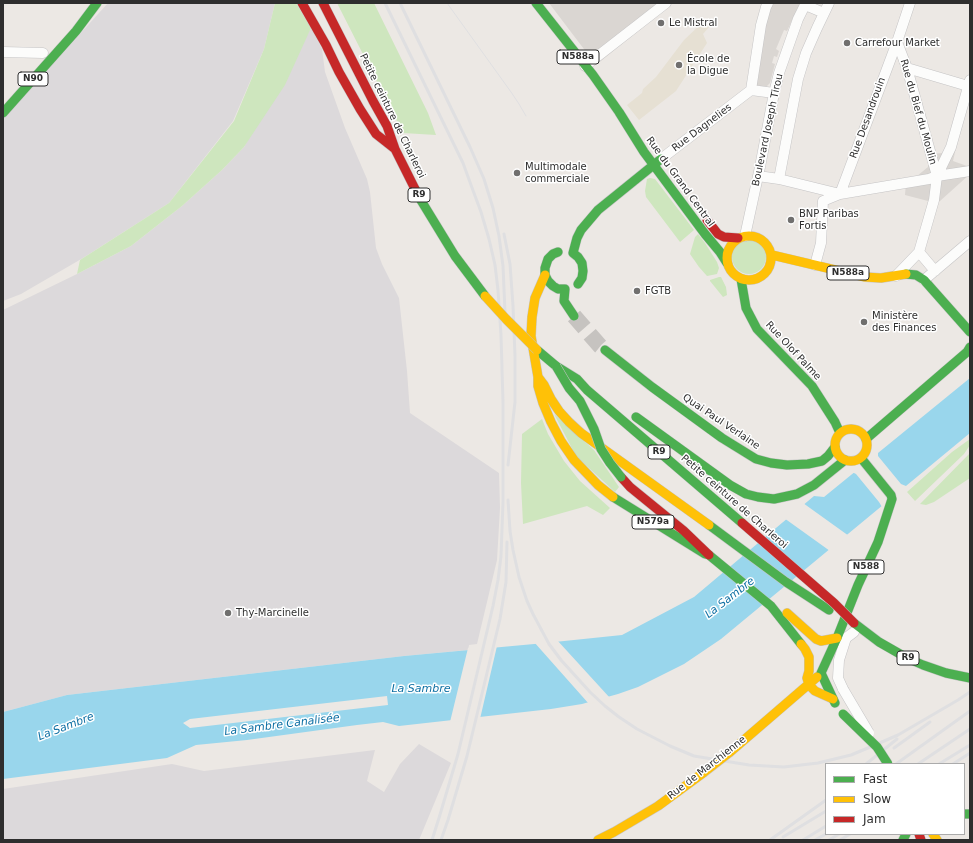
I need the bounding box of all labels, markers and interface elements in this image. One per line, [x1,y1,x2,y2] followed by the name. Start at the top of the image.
[669,17,717,29] place label: Le Mistral
[656,18,666,28] marker: Le Mistral
[855,37,940,49] place label: Carrefour Market
[842,38,852,48] marker: Carrefour Market
[557,50,599,64] road number: N588a
[357,52,427,180] street label: Petite ceinture de Charleroi
[687,53,730,76] place label: École de la Digue
[897,58,939,166] street label: Rue du Bief du Moulin
[674,60,684,70] marker: École de la Digue
[18,72,48,86] road number: N90
[750,73,786,187] street label: Boulevard Joseph Tirou
[848,76,888,160] street label: Rue Desandrouin
[670,102,734,154] street label: Rue Dagnelies
[643,135,717,229] street label: Rue du Grand Central
[525,161,589,184] place label: Multimodale commerciale
[512,168,522,178] marker: Multimodale commerciale
[408,188,430,202] road number: R9
[799,208,859,232] place label: BNP Paribas Fortis
[786,215,796,225] marker: BNP Paribas Fortis
[827,266,869,280] road number: N588a
[645,285,671,297] place label: FGTB
[632,286,642,296] marker: FGTB
[872,310,936,334] place label: Ministère des Finances
[859,317,869,327] marker: Ministère des Finances
[763,319,823,383] street label: Rue Olof Palme
[680,392,762,452] street label: Quai Paul Verlaine
[648,445,670,459] road number: R9
[678,453,790,551] street label: Petite ceinture de Charleroi
[632,515,674,529] road number: N579a
[848,560,884,574] road number: N588
[703,575,757,621] water label: La Sambre
[236,607,309,619] place label: Thy-Marcinelle
[223,608,233,618] marker: Thy-Marcinelle
[897,651,919,665] road number: R9
[391,682,451,696] water label: La Sambre
[36,710,96,744] water label: La Sambre
[224,711,340,739] water label: La Sambre Canalisée
[665,734,749,802] street label: Rue de Marchienne
[825,763,965,835] legend
[863,772,887,786] text: Fast
[863,792,891,806] text: Slow
[863,812,886,826] text: Jam

